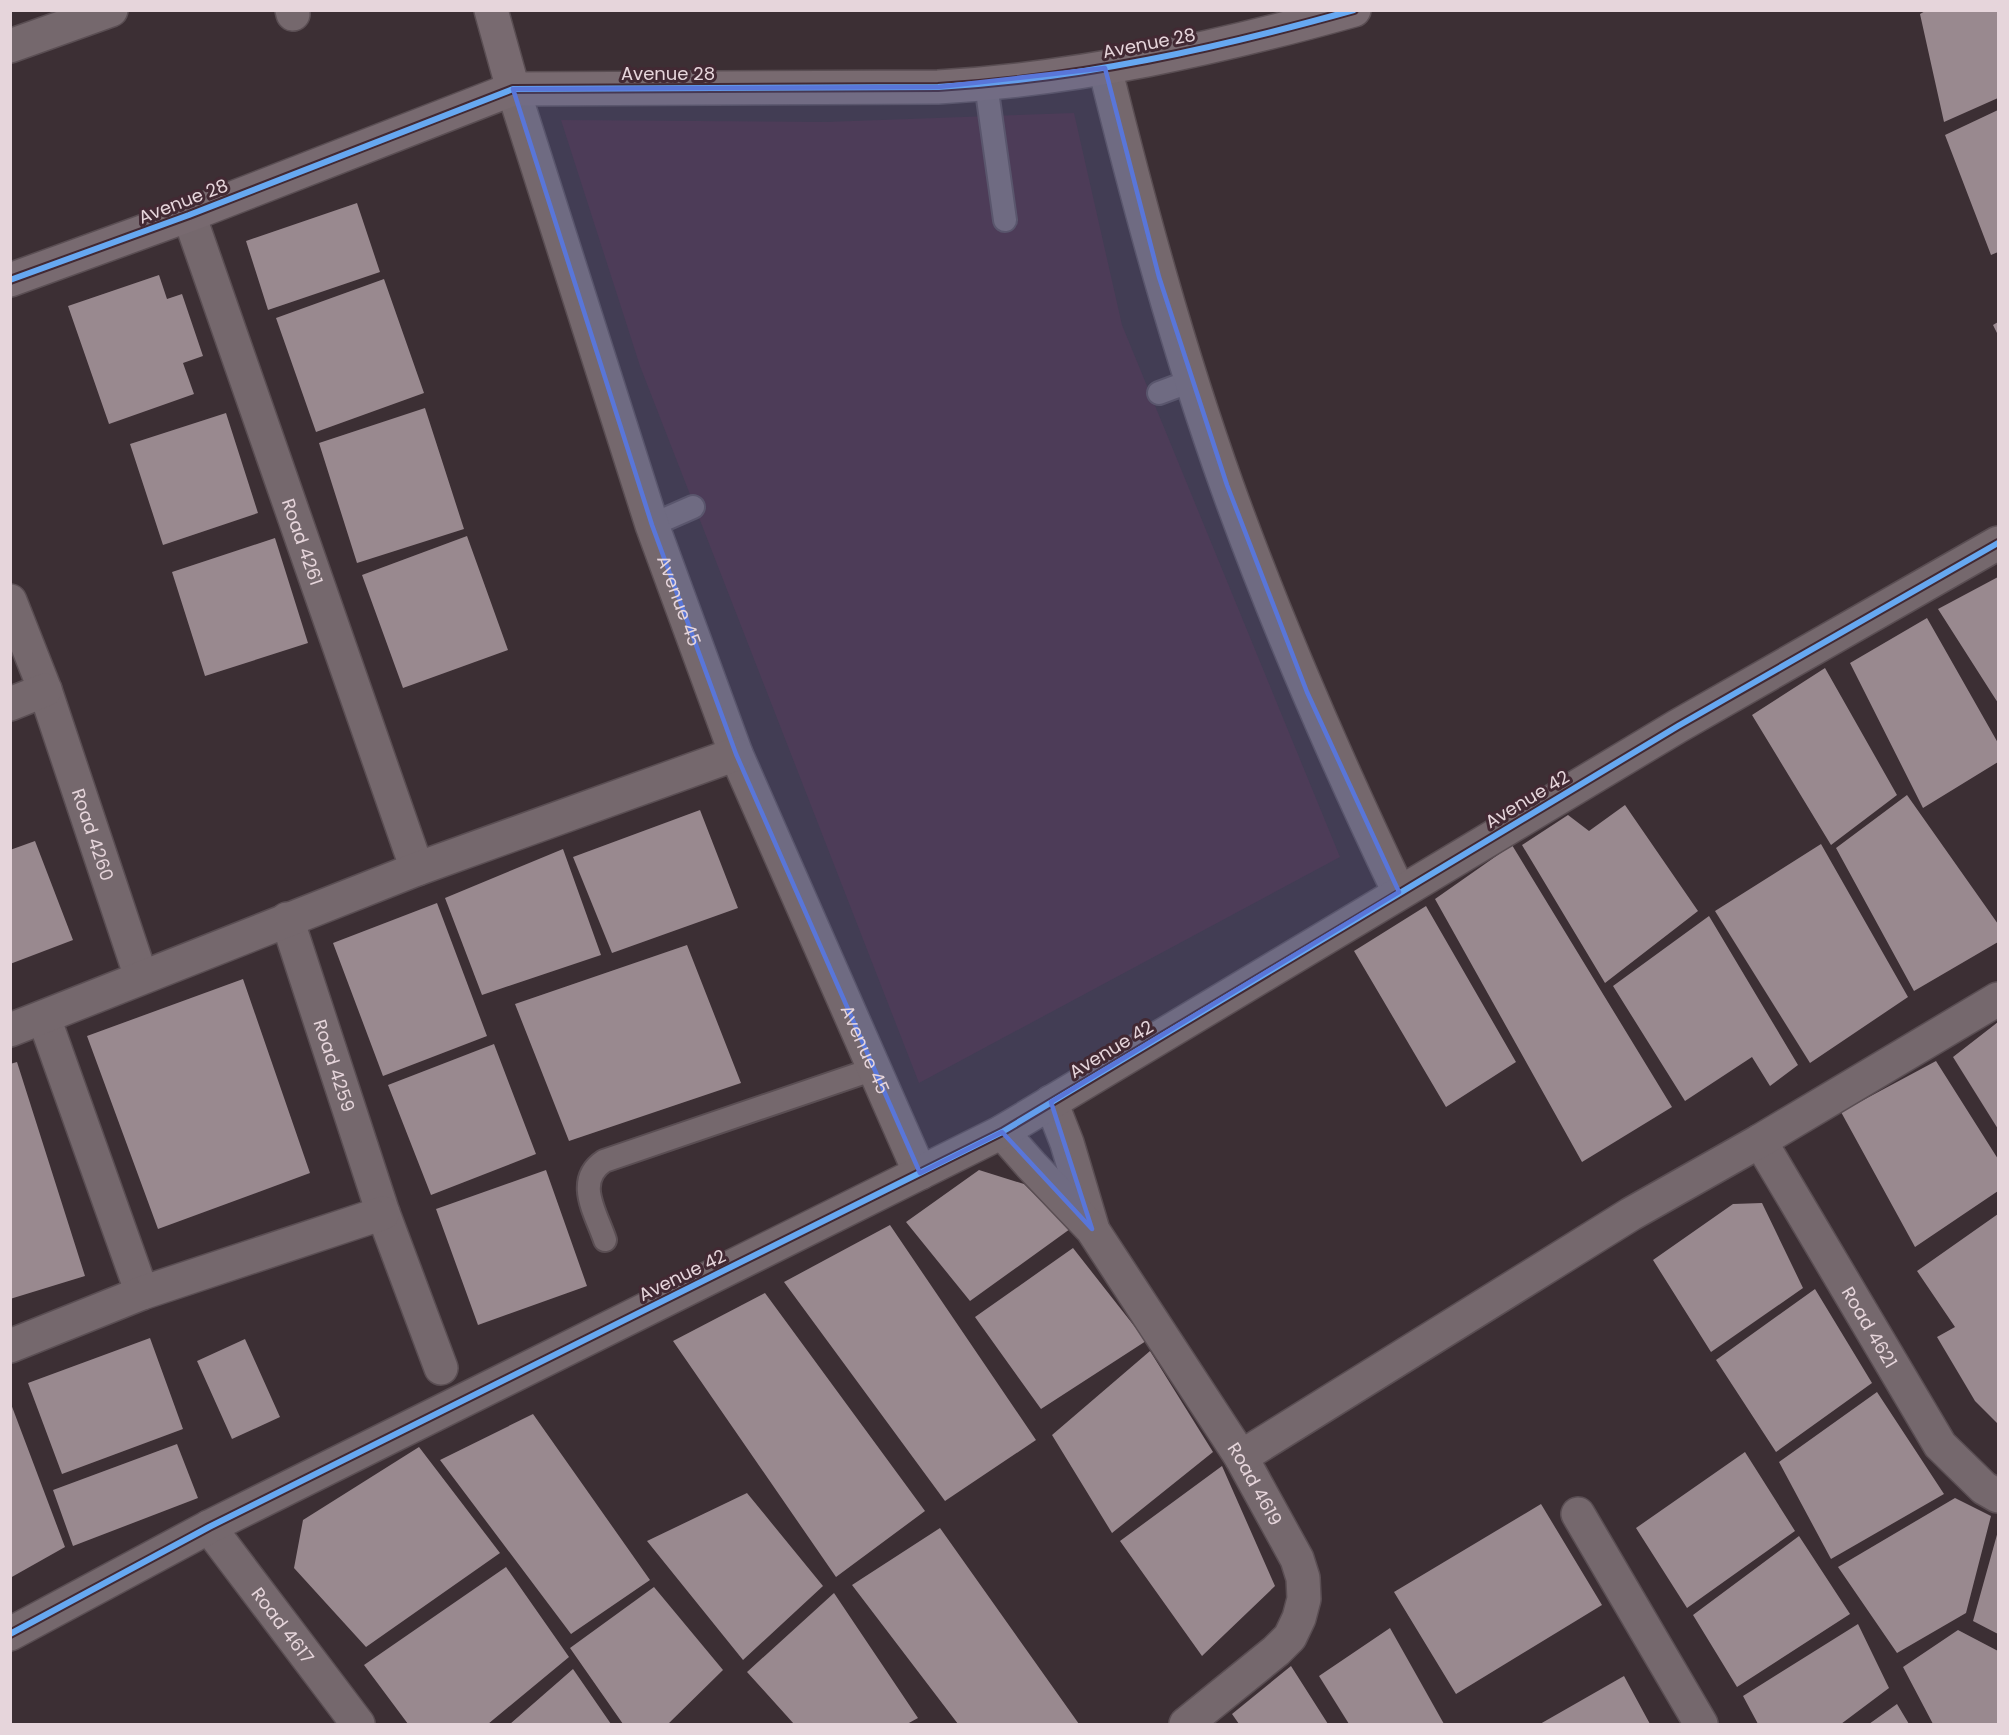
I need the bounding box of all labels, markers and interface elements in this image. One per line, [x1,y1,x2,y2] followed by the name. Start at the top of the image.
[1100,22,1198,64] street label: Avenue 28
[621,61,715,86] street label: Avenue 28
[135,172,231,230] street label: Avenue 28
[276,495,330,589] street label: Road 4261
[652,552,708,649] street label: Avenue 45
[1480,764,1574,834] street label: Avenue 42
[66,785,120,884] street label: Road 4260
[835,1001,896,1098] street label: Avenue 45
[1064,1014,1158,1084] street label: Avenue 42
[308,1016,362,1115] street label: Road 4259
[634,1243,730,1307] street label: Avenue 42
[1836,1282,1904,1372] street label: Road 4621
[1222,1437,1289,1530] street label: Road 4619
[246,1582,320,1669] street label: Road 4617

